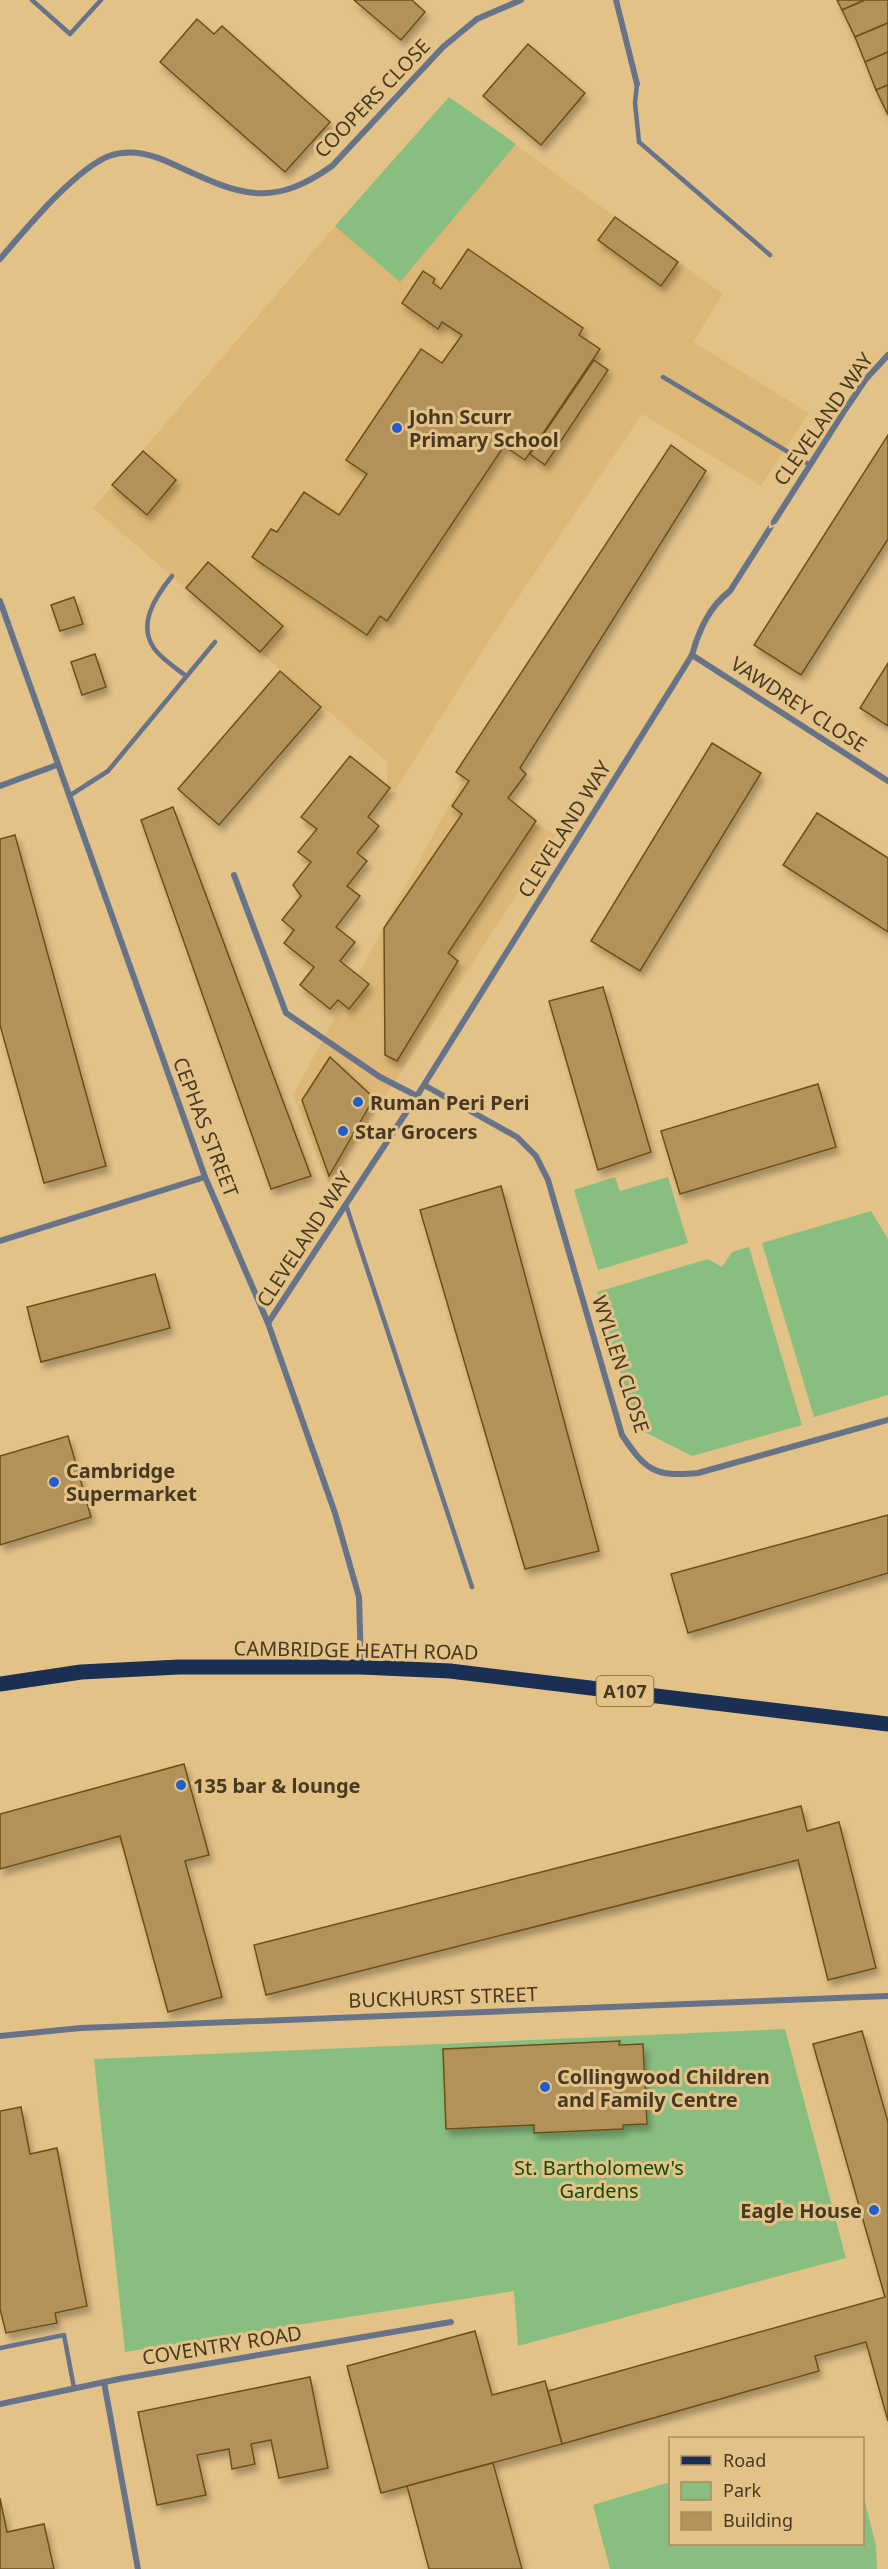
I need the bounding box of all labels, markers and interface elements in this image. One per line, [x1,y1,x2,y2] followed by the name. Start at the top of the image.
[308,33,436,163] street label: COOPERS CLOSE
[767,347,879,491] street label: CLEVELAND WAY
[407,403,559,453] place label: John Scurr Primary School
[390,421,404,435] marker: John Scurr Primary School
[768,518,780,528] one-way arrow
[726,650,872,758] street label: VAWDREY CLOSE
[511,755,617,902] street label: CLEVELAND WAY
[167,1053,245,1201] street label: CEPHAS STREET
[370,1089,530,1116] place label: Ruman Peri Peri
[351,1095,365,1109] marker: Ruman Peri Peri
[355,1118,478,1145] place label: Star Grocers
[336,1124,350,1138] marker: Star Grocers
[250,1166,358,1312] street label: CLEVELAND WAY
[586,1292,656,1436] street label: WYLLEN CLOSE
[66,1457,197,1507] place label: Cambridge Supermarket
[47,1475,61,1489] marker: Cambridge Supermarket
[233,1634,479,1666] street label: CAMBRIDGE HEATH ROAD
[596,1676,654,1706] road number: A107
[193,1772,361,1799] place label: 135 bar & lounge
[174,1778,188,1792] marker: 135 bar & lounge
[348,1980,538,2014] street label: BUCKHURST STREET
[557,2063,770,2113] place label: Collingwood Children and Family Centre
[538,2080,552,2094] marker: Collingwood Children and Family Centre
[514,2154,684,2204] park label: St. Bartholomew's Gardens
[740,2197,862,2224] place label: Eagle House
[867,2203,881,2217] marker: Eagle House
[140,2319,304,2371] street label: COVENTRY ROAD
[669,2437,864,2545] legend
[723,2448,766,2472] text: Road
[723,2478,761,2502] text: Park
[723,2508,793,2532] text: Building

